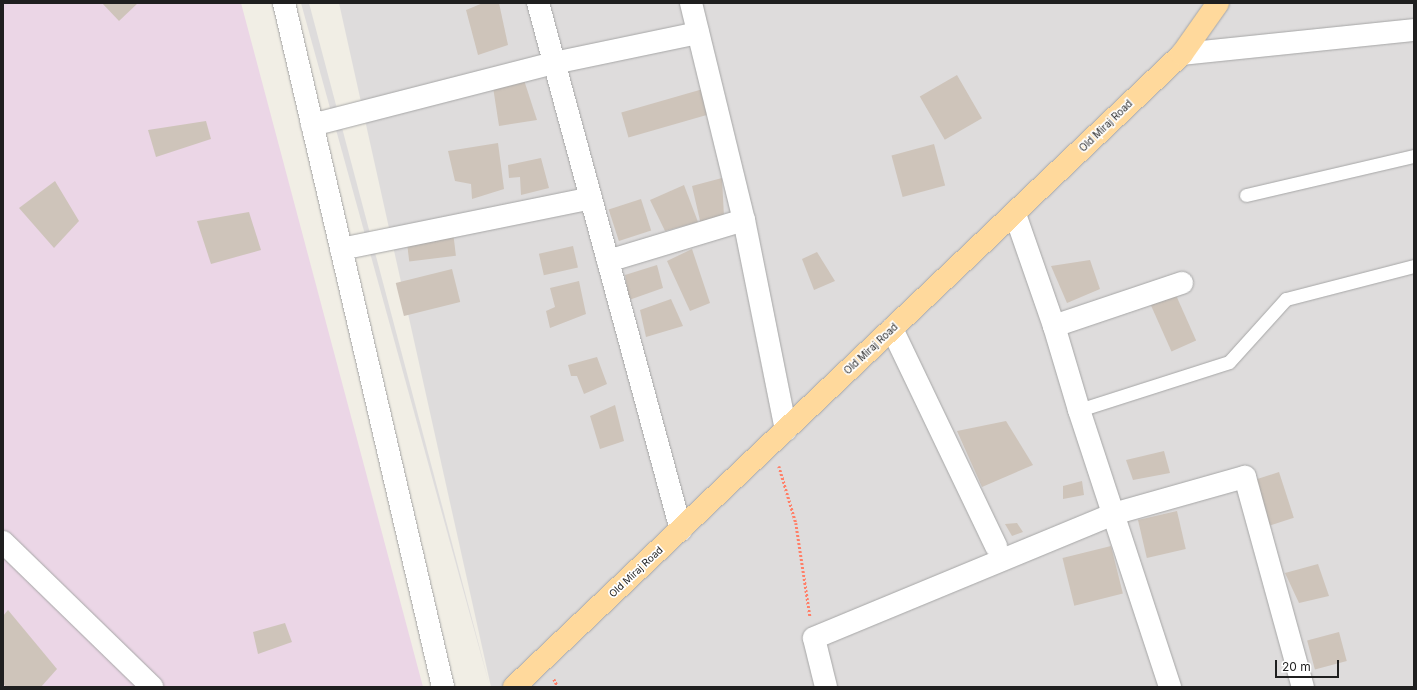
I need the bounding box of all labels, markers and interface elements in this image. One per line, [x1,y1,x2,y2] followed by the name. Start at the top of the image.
[1077,98,1135,154] street label: Old Miraj Road
[842,321,900,377] street label: Old Miraj Road
[607,544,665,600] street label: Old Miraj Road
[1277,652,1341,678] scale bar
[1282,659,1311,674] text: 20 m

